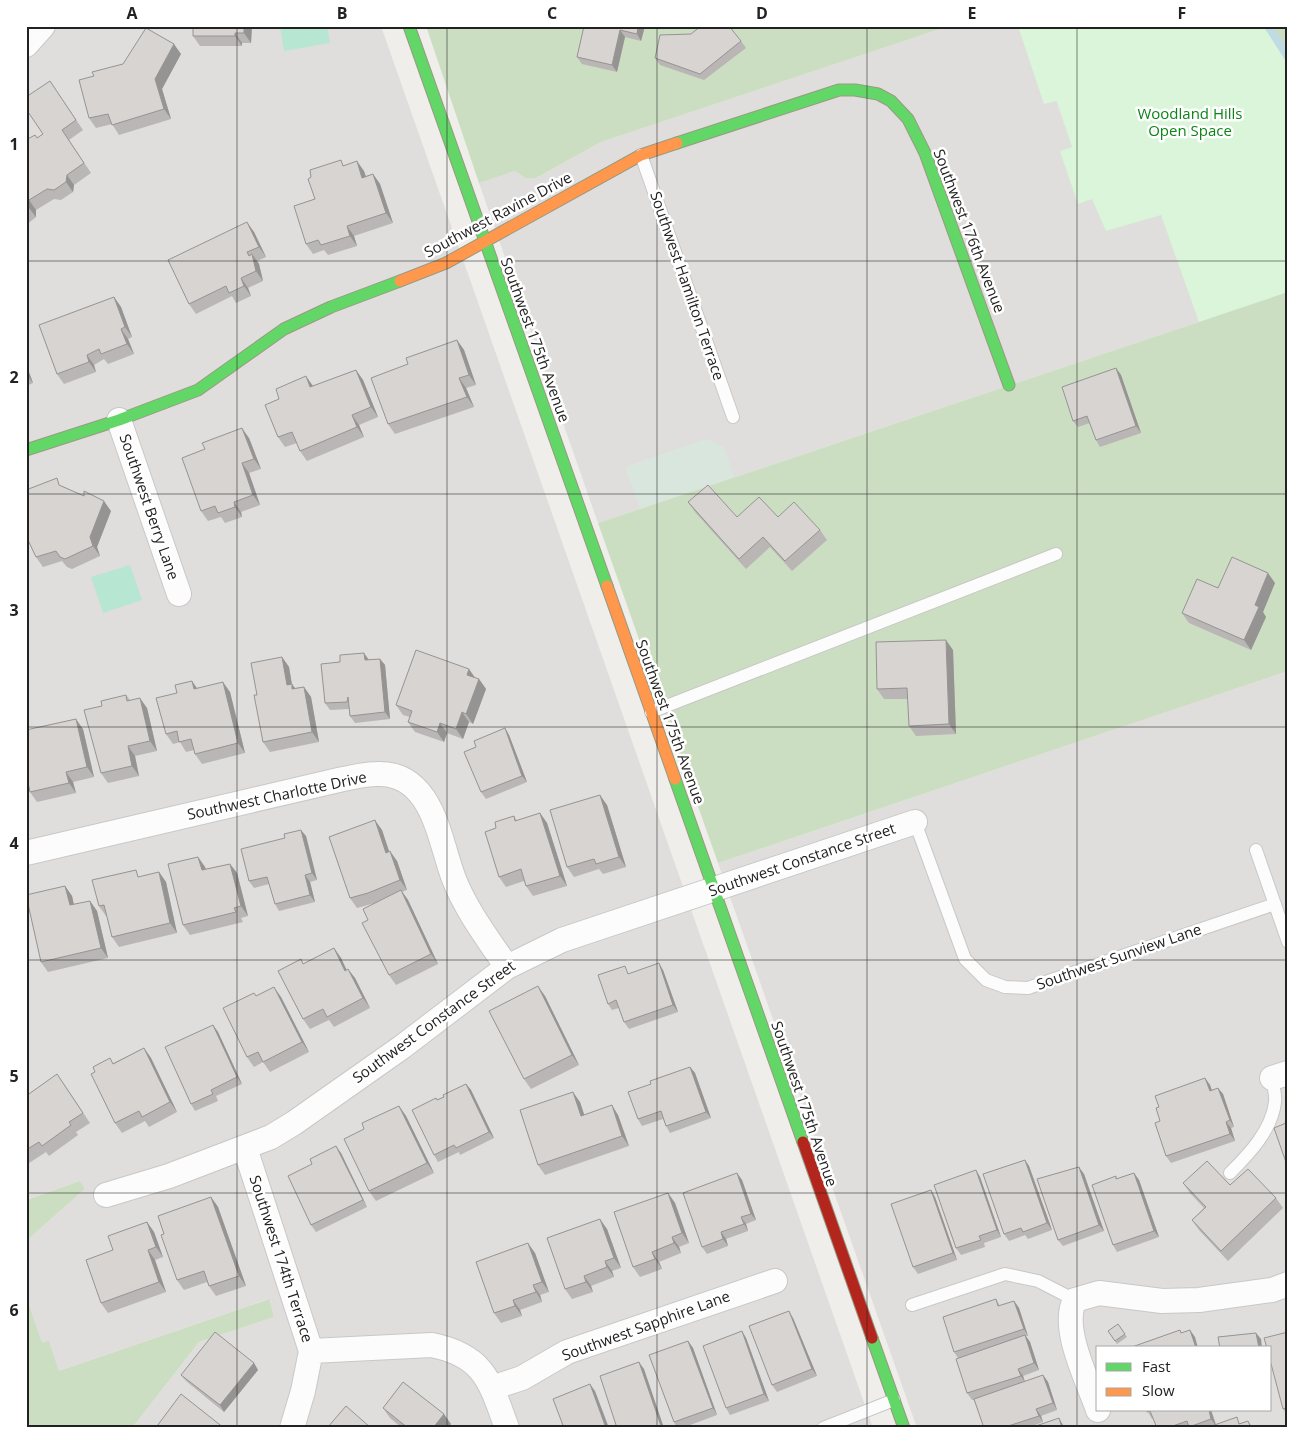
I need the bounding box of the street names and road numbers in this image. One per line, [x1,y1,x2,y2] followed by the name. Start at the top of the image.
[929,146,1010,315] street label: Southwest 176th Avenue
[420,167,575,262] street label: Southwest Ravine Drive
[646,189,730,383] street label: Southwest Hamilton Terrace
[497,255,575,425] street label: Southwest 175th Avenue
[116,431,184,582] street label: Southwest Berry Lane
[632,637,710,807] street label: Southwest 175th Avenue
[185,766,368,824] street label: Southwest Charlotte Drive
[706,818,898,901] street label: Southwest Constance Street
[1034,918,1204,994] street label: Southwest Sunview Lane
[348,955,519,1087] street label: Southwest Constance Street
[767,1018,843,1189] street label: Southwest 175th Avenue
[245,1173,318,1345] street label: Southwest 174th Terrace
[559,1285,733,1365] street label: Southwest Sapphire Lane

